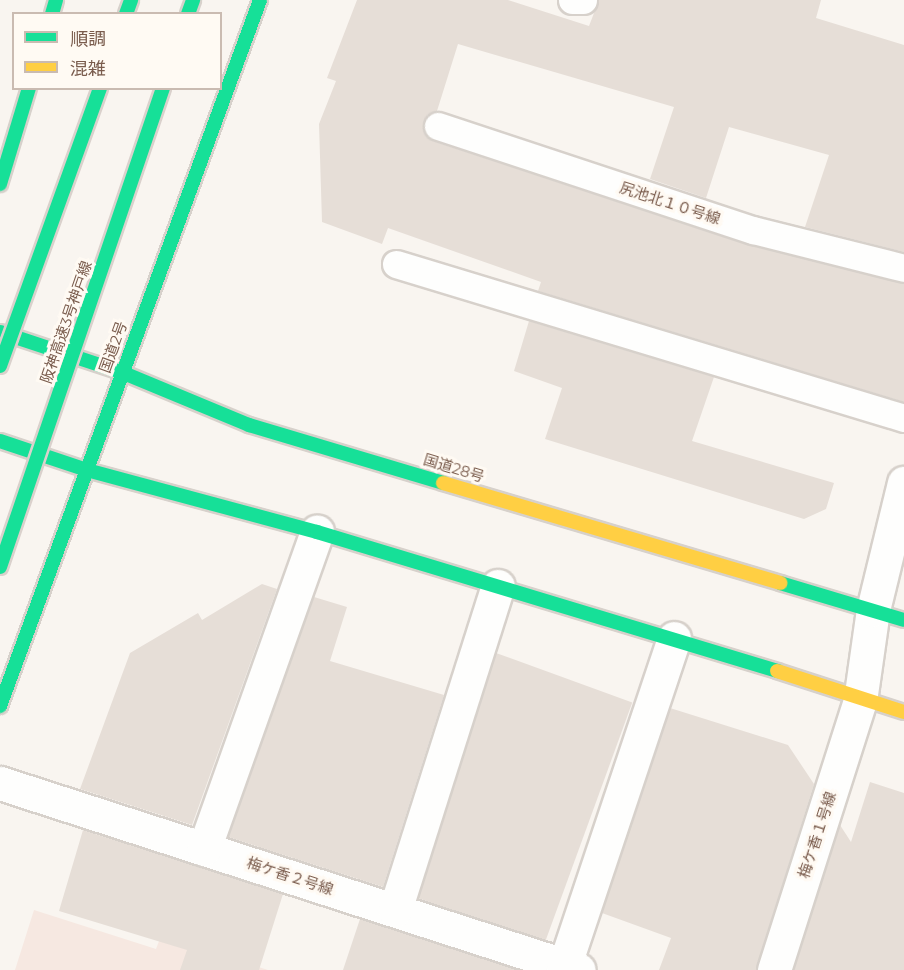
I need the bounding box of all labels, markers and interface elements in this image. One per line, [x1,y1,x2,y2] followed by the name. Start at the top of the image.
[12,12,222,90] legend
[70,28,106,50] text: 順調
[70,58,106,80] text: 混雑
[617,178,723,228] street label: 尻池北１０号線
[37,258,95,386] street label: 阪神高速3号神戸線
[95,319,131,375] street label: 国道2号
[421,450,487,486] street label: 国道28号
[795,789,839,881] street label: 梅ケ香１号線
[244,854,336,898] street label: 梅ケ香２号線

